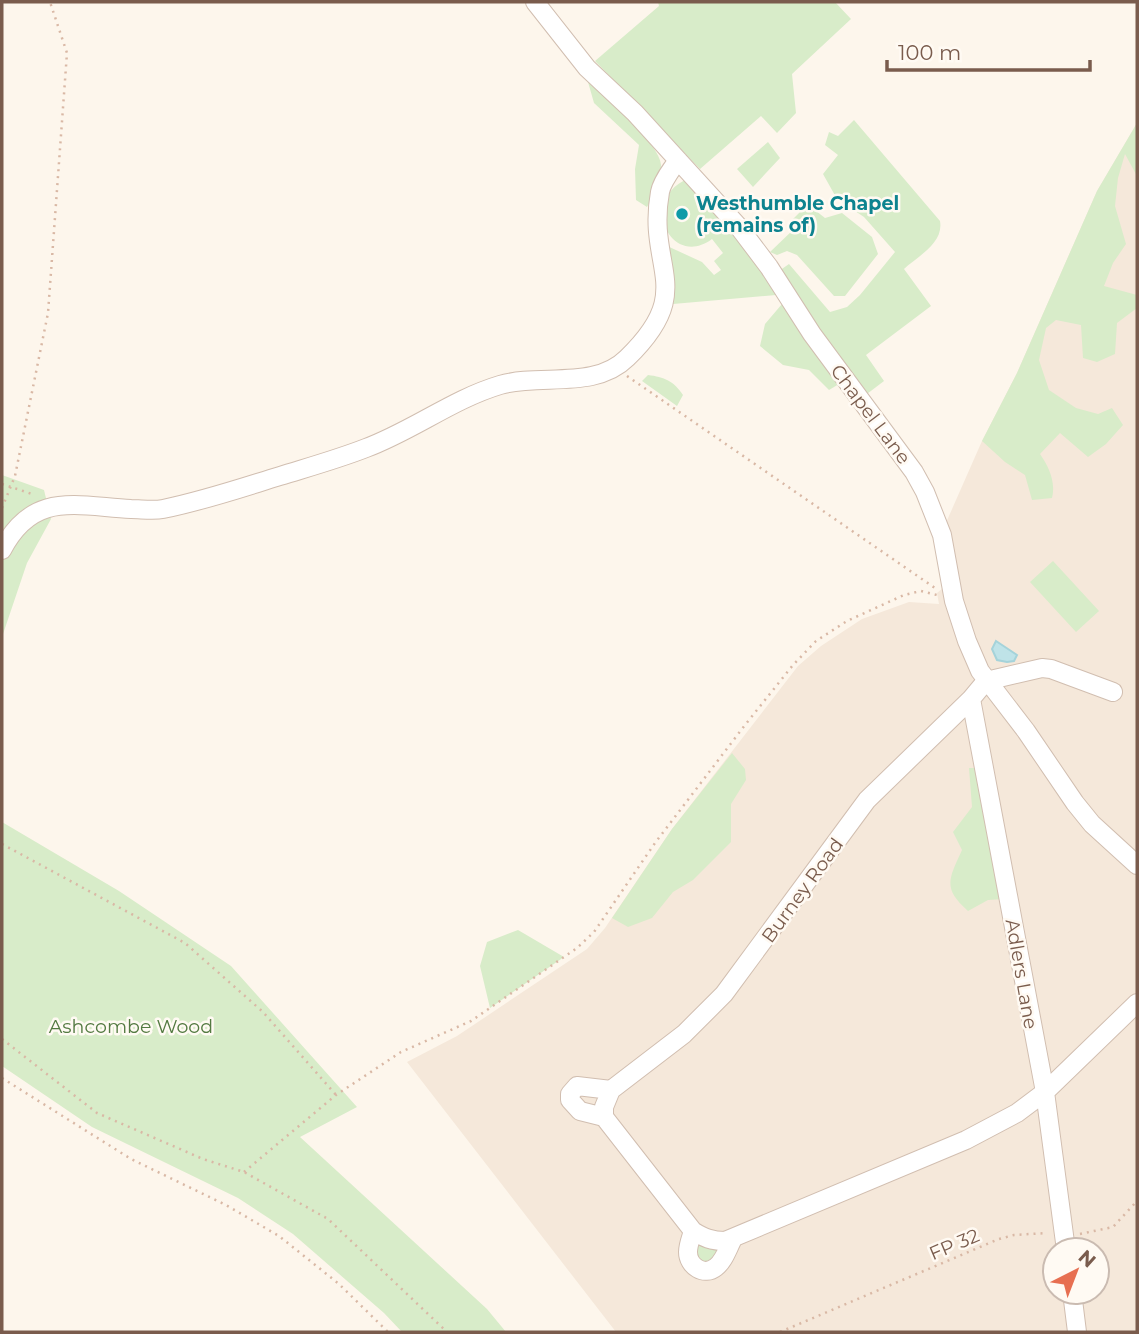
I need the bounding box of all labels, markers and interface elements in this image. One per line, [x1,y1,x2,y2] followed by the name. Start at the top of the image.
[887,28,1090,72] scale bar
[898,40,961,65] text: 100 m
[696,192,899,237] place label: Westhumble Chapel (remains of)
[674,206,690,222] marker: Westhumble Chapel (remains of)
[826,360,916,469] street label: Chapel Lane
[757,833,848,947] street label: Burney Road
[1000,917,1043,1031] street label: Adlers Lane
[49,1015,213,1038] park label: Ashcombe Wood
[926,1224,983,1265] street label: FP 32
[1041,1236,1111,1306] north arrow
[1074,1245,1100,1272] text: N

